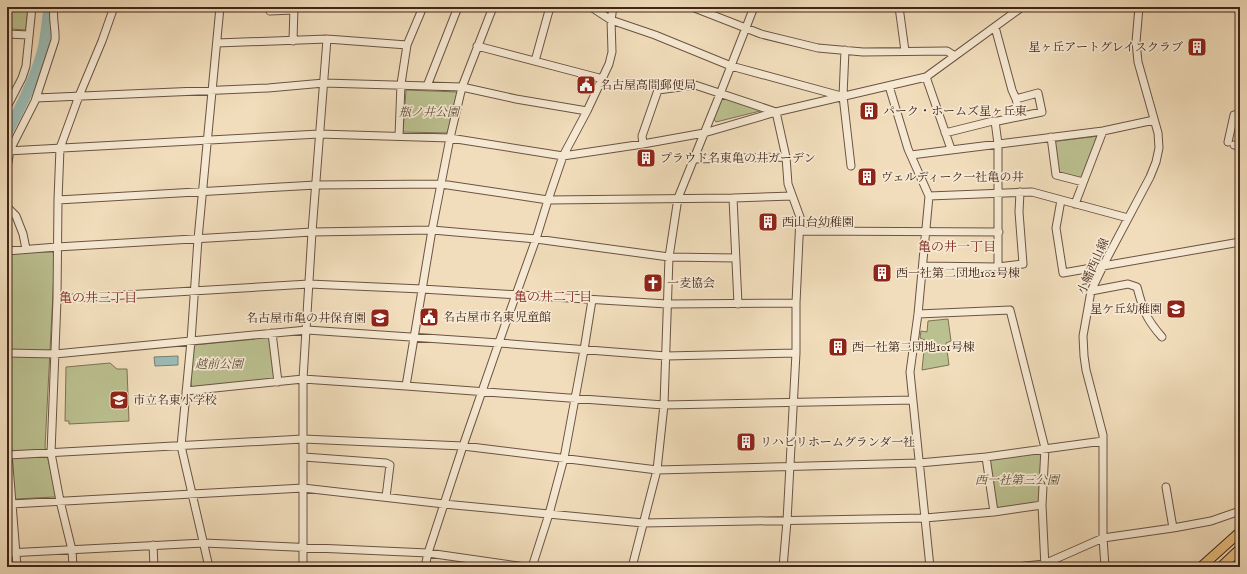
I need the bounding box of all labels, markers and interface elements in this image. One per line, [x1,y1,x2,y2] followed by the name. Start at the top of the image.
[1186,36,1208,58] building icon: 星ヶ丘アートグレイスクラブ
[1028,40,1183,55] place label: 星ヶ丘アートグレイスクラブ
[575,74,597,96] public building icon: 名古屋高間郵便局
[600,78,696,93] place label: 名古屋高間郵便局
[858,100,880,122] building icon: パーク・ホームズ星ヶ丘東
[883,104,1027,119] place label: パーク・ホームズ星ヶ丘東
[399,105,461,120] park label: 瓶ノ井公園
[635,147,657,169] building icon: プラウド名東亀の井ガーデン
[660,151,816,166] place label: プラウド名東亀の井ガーデン
[856,166,878,188] building icon: ヴェルディーク一社亀の井
[881,170,1025,185] place label: ヴェルディーク一社亀の井
[757,211,779,233] building icon: 西山台幼稚園
[782,215,854,230] place label: 西山台幼稚園
[1074,236,1113,297] street label: 小幡西山線
[918,239,996,256] district label: 亀の井一丁目
[871,262,893,284] building icon: 西一社第二団地102号棟
[896,266,1020,281] place label: 西一社第二団地102号棟
[642,272,664,294] church icon: 一麦協会
[667,276,715,291] place label: 一麦協会
[514,289,592,306] district label: 亀の井二丁目
[59,290,137,307] district label: 亀の井三丁目
[1165,298,1187,320] school or university icon: 星ケ丘幼稚園
[1090,302,1162,317] place label: 星ケ丘幼稚園
[418,306,440,328] public building icon: 名古屋市名東児童館
[369,307,391,329] school or university icon: 名古屋市亀の井保育園
[443,310,551,325] place label: 名古屋市名東児童館
[246,311,366,326] place label: 名古屋市亀の井保育園
[827,336,849,358] building icon: 西一社第二団地101号棟
[852,340,975,355] place label: 西一社第二団地101号棟
[195,357,245,372] park label: 越前公園
[108,389,130,411] school or university icon: 市立名東小学校
[133,393,217,408] place label: 市立名東小学校
[735,431,757,453] building icon: リハビリホームグランダ一社
[760,435,915,450] place label: リハビリホームグランダ一社
[975,473,1061,488] park label: 西一社第三公園

